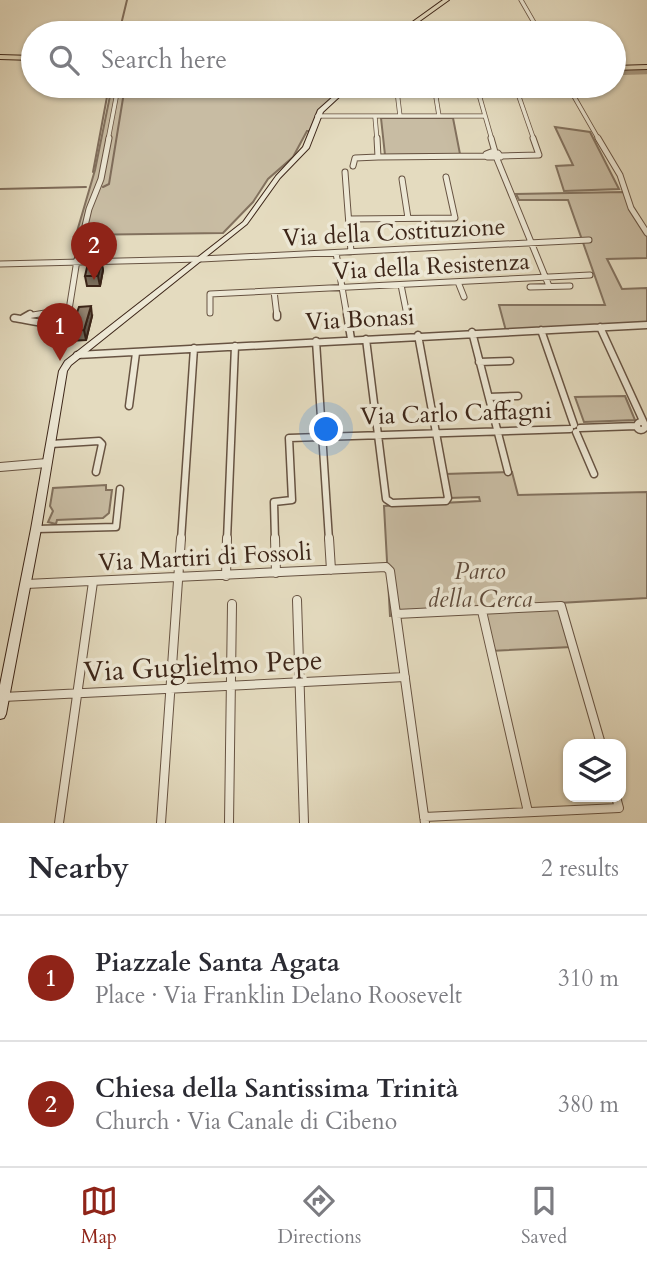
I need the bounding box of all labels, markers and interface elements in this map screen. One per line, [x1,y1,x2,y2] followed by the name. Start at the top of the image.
[21,21,626,98] search box
[45,41,83,79] icon: search
[101,42,227,77] text: Search here
[282,210,506,255] street label: Via della Costituzione
[71,222,117,280] pin: 2
[332,245,531,288] street label: Via della Resistenza
[305,300,416,339] street label: Via Bonasi
[37,303,83,361] pin: 1
[360,394,553,433] street label: Via Carlo Caffagni
[309,412,343,446] your location
[97,535,313,580] street label: Via Martiri di Fossoli
[427,555,533,616] park label: Parco della Cerca
[83,641,324,691] street label: Via Guglielmo Pepe
[563,739,626,802] map controls
[563,739,626,802] button: layers
[28,848,129,889] text: Nearby
[541,853,619,884] text: 2 results
[95,945,340,980] text: Piazzale Santa Agata
[45,963,57,994] text: 1
[558,963,619,994] text: 310 m
[95,980,462,1011] text: Place · Via Franklin Delano Roosevelt
[95,1071,459,1106] text: Chiesa della Santissima Trinità
[45,1089,57,1120] text: 2
[558,1089,619,1120] text: 380 m
[95,1106,397,1137] text: Church · Via Canale di Cibeno
[80,1182,118,1250] tab: Map
[278,1182,361,1250] tab: Directions
[521,1182,567,1250] tab: Saved

